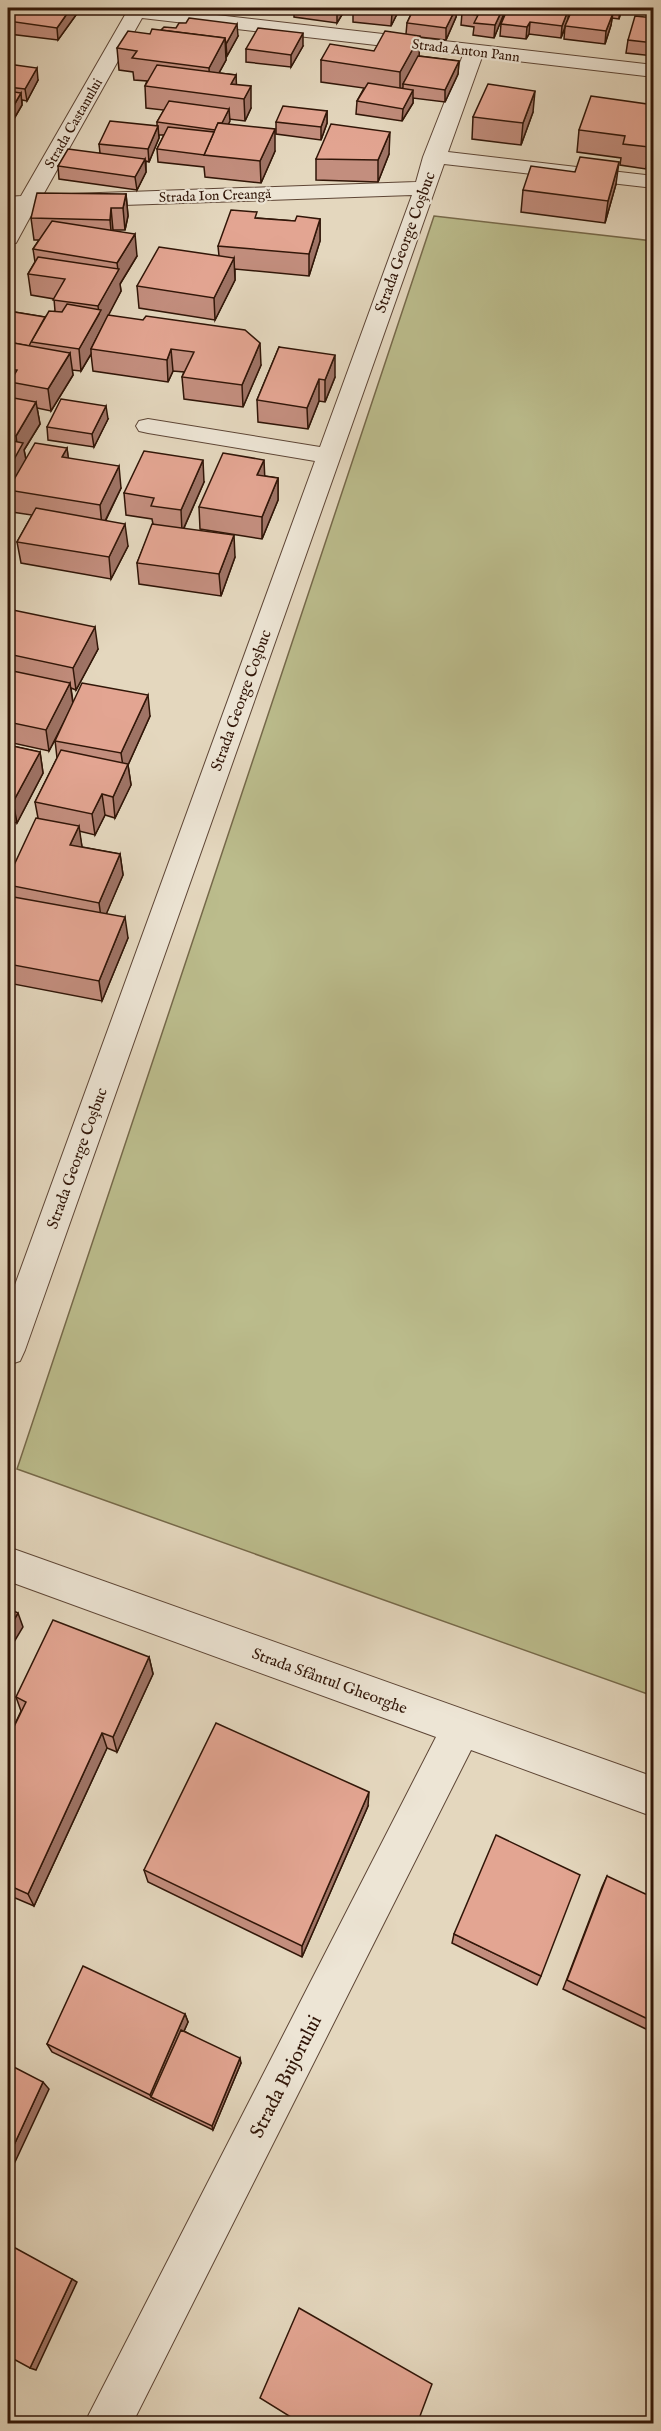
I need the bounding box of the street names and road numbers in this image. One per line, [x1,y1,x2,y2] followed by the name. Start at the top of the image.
[411,35,521,67] street label: Strada Anton Pann
[41,75,107,172] street label: Strada Castanului
[371,169,441,316] street label: Strada George Coșbuc
[159,185,272,207] street label: Strada Ion Creangă
[207,627,277,774] street label: Strada George Coșbuc
[43,1085,113,1232] street label: Strada George Coșbuc
[249,1644,410,1719] street label: Strada Sfântul Gheorghe
[245,2011,328,2142] street label: Strada Bujorului

